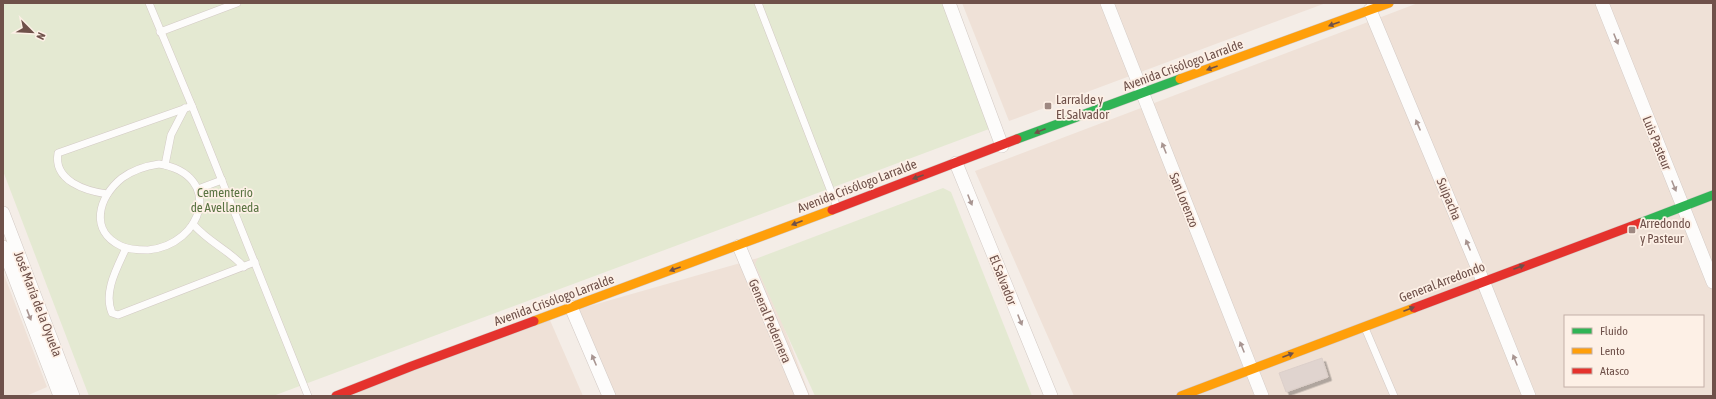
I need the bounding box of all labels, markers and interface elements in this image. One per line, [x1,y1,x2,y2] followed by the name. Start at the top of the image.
[12,12,52,52] north arrow
[1327,21,1339,27] one-way arrow
[34,31,48,41] text: N
[1614,34,1620,46] one-way arrow
[1121,36,1245,94] street label: Avenida Crisólogo Larralde
[1205,66,1217,72] one-way arrow
[1056,92,1109,122] place label: Larralde y El Salvador
[1043,101,1053,111] marker: Larralde y El Salvador
[1639,114,1675,172] street label: Luis Pasteur
[1415,119,1421,130] one-way arrow
[1034,128,1045,134] one-way arrow
[1160,141,1166,153] one-way arrow
[795,156,919,216] street label: Avenida Crisólogo Larralde
[1166,171,1202,229] street label: San Lorenzo
[912,175,924,181] one-way arrow
[1433,176,1465,222] street label: Suipacha
[1672,181,1678,193] one-way arrow
[191,185,259,215] park label: Cementerio de Avellaneda
[968,194,974,206] one-way arrow
[1640,216,1691,246] place label: Arredondo y Pasteur
[790,221,802,227] one-way arrow
[1627,225,1637,235] marker: Arredondo y Pasteur
[1465,239,1471,250] one-way arrow
[11,249,65,359] street label: José María de la Oyuela
[986,253,1020,308] street label: El Salvador
[1397,259,1487,305] street label: General Arredondo
[1514,263,1526,269] one-way arrow
[669,267,681,273] one-way arrow
[492,271,616,329] street label: Avenida Crisólogo Larralde
[746,277,794,365] street label: General Pedernera
[1404,305,1416,311] one-way arrow
[26,309,32,321] one-way arrow
[1017,314,1023,326] one-way arrow
[1564,315,1704,387] legend
[1600,324,1628,338] text: Fluido
[1239,340,1245,352] one-way arrow
[1600,344,1625,358] text: Lento
[1282,351,1294,357] one-way arrow
[1511,353,1517,365] one-way arrow
[590,354,596,366] one-way arrow
[1600,364,1630,378] text: Atasco

